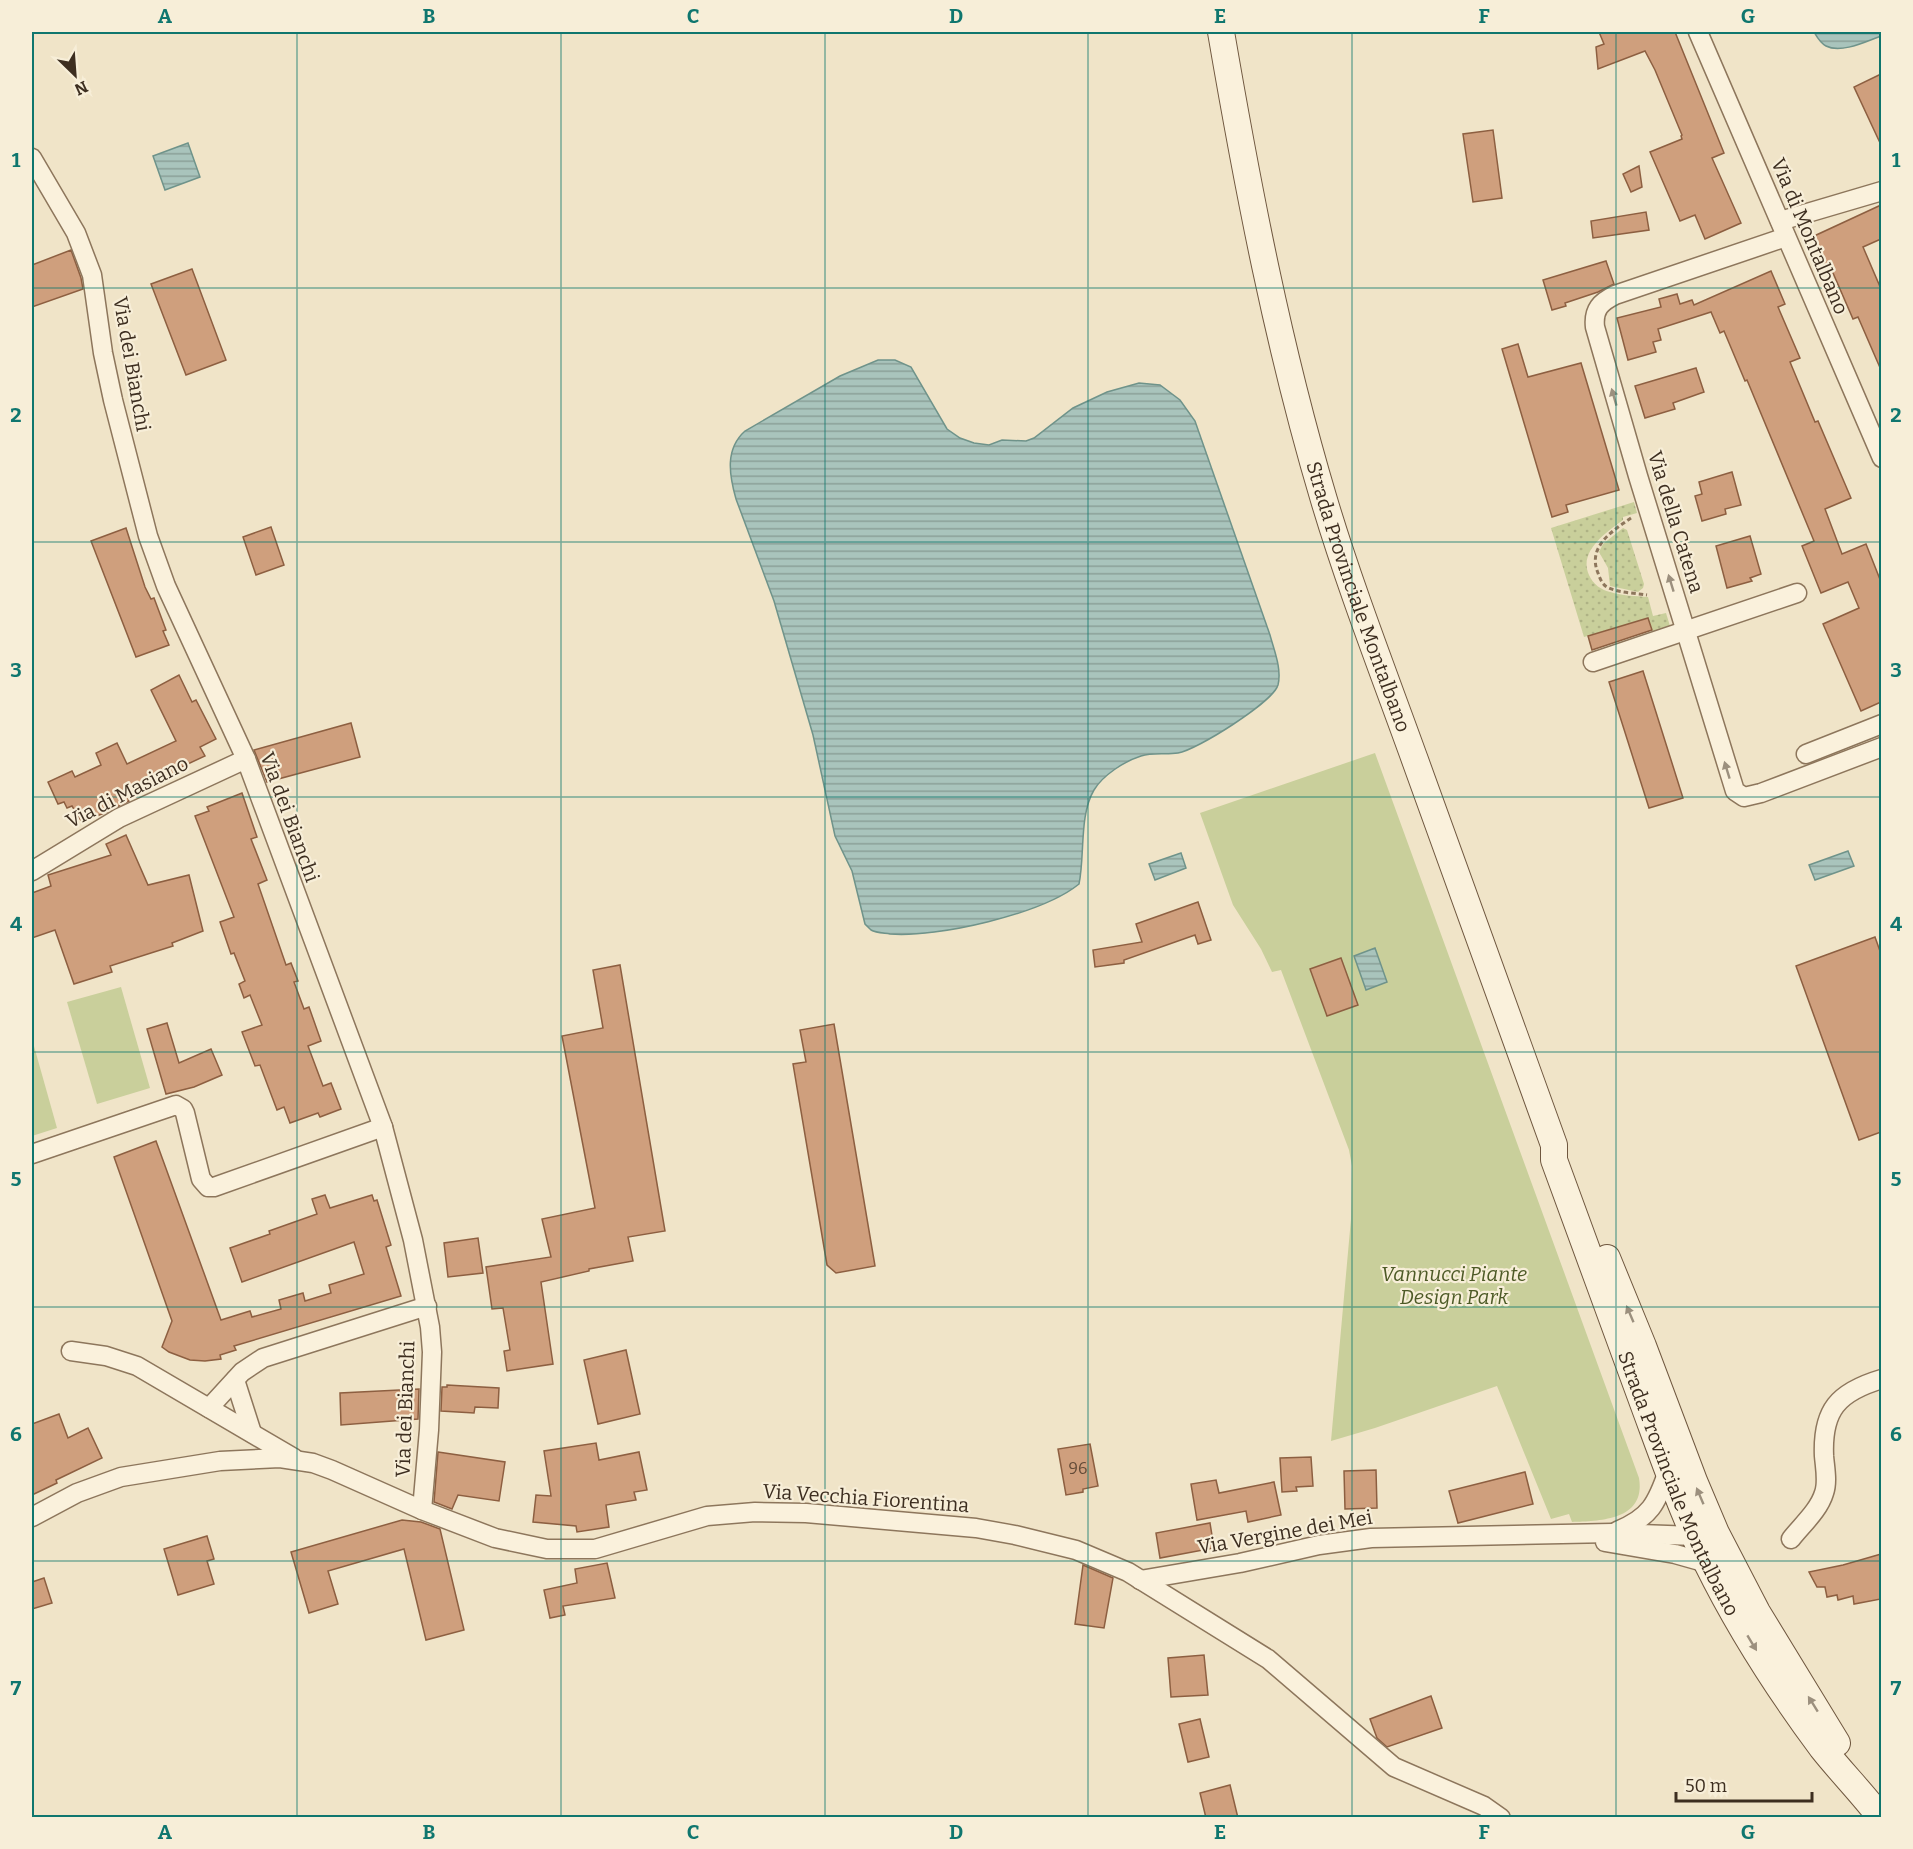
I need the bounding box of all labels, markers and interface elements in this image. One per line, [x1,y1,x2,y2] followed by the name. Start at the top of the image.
[158,4,173,28] text: A
[423,4,436,28] text: B
[687,4,699,28] text: C
[949,4,963,28] text: D
[1214,4,1226,28] text: E
[1478,4,1490,28] text: F
[1741,4,1755,28] text: G
[45,45,105,105] north arrow
[72,77,91,99] text: N
[12,148,21,172] text: 1
[1892,148,1901,172] text: 1
[1766,154,1854,318] street label: Via di Montalbano
[108,295,156,433] street label: Via dei Bianchi
[1609,387,1618,405] one-way arrow
[10,403,22,427] text: 2
[1890,403,1902,427] text: 2
[1643,448,1709,596] street label: Via della Catena
[1301,459,1416,735] street label: Strada Provinciale Montalbano
[1666,574,1675,592] one-way arrow
[10,658,22,682] text: 3
[1890,658,1902,682] text: 3
[255,749,325,885] street label: Via dei Bianchi
[62,751,192,833] street label: Via di Masiano
[1722,761,1731,779] one-way arrow
[10,912,22,936] text: 4
[1890,912,1902,936] text: 4
[11,1167,22,1191] text: 5
[1891,1167,1902,1191] text: 5
[1381,1262,1527,1309] park label: Vannucci Piante Design Park
[1625,1305,1635,1323] one-way arrow
[391,1340,419,1478] street label: Via dei Bianchi
[1613,1348,1744,1620] street label: Strada Provinciale Montalbano
[10,1422,22,1446] text: 6
[1890,1422,1902,1446] text: 6
[1069,1459,1087,1478] house number: 96
[762,1479,970,1517] street label: Via Vecchia Fiorentina
[1695,1487,1704,1505] one-way arrow
[1196,1505,1374,1559] street label: Via Vergine dei Mei
[1747,1635,1757,1652] one-way arrow
[11,1676,22,1700] text: 7
[1891,1676,1902,1700] text: 7
[1808,1696,1819,1712] one-way arrow
[1676,1765,1812,1803] scale bar
[1685,1775,1727,1797] text: 50 m
[158,1820,173,1844] text: A
[423,1820,436,1844] text: B
[687,1820,699,1844] text: C
[949,1820,963,1844] text: D
[1214,1820,1226,1844] text: E
[1478,1820,1490,1844] text: F
[1741,1820,1755,1844] text: G

